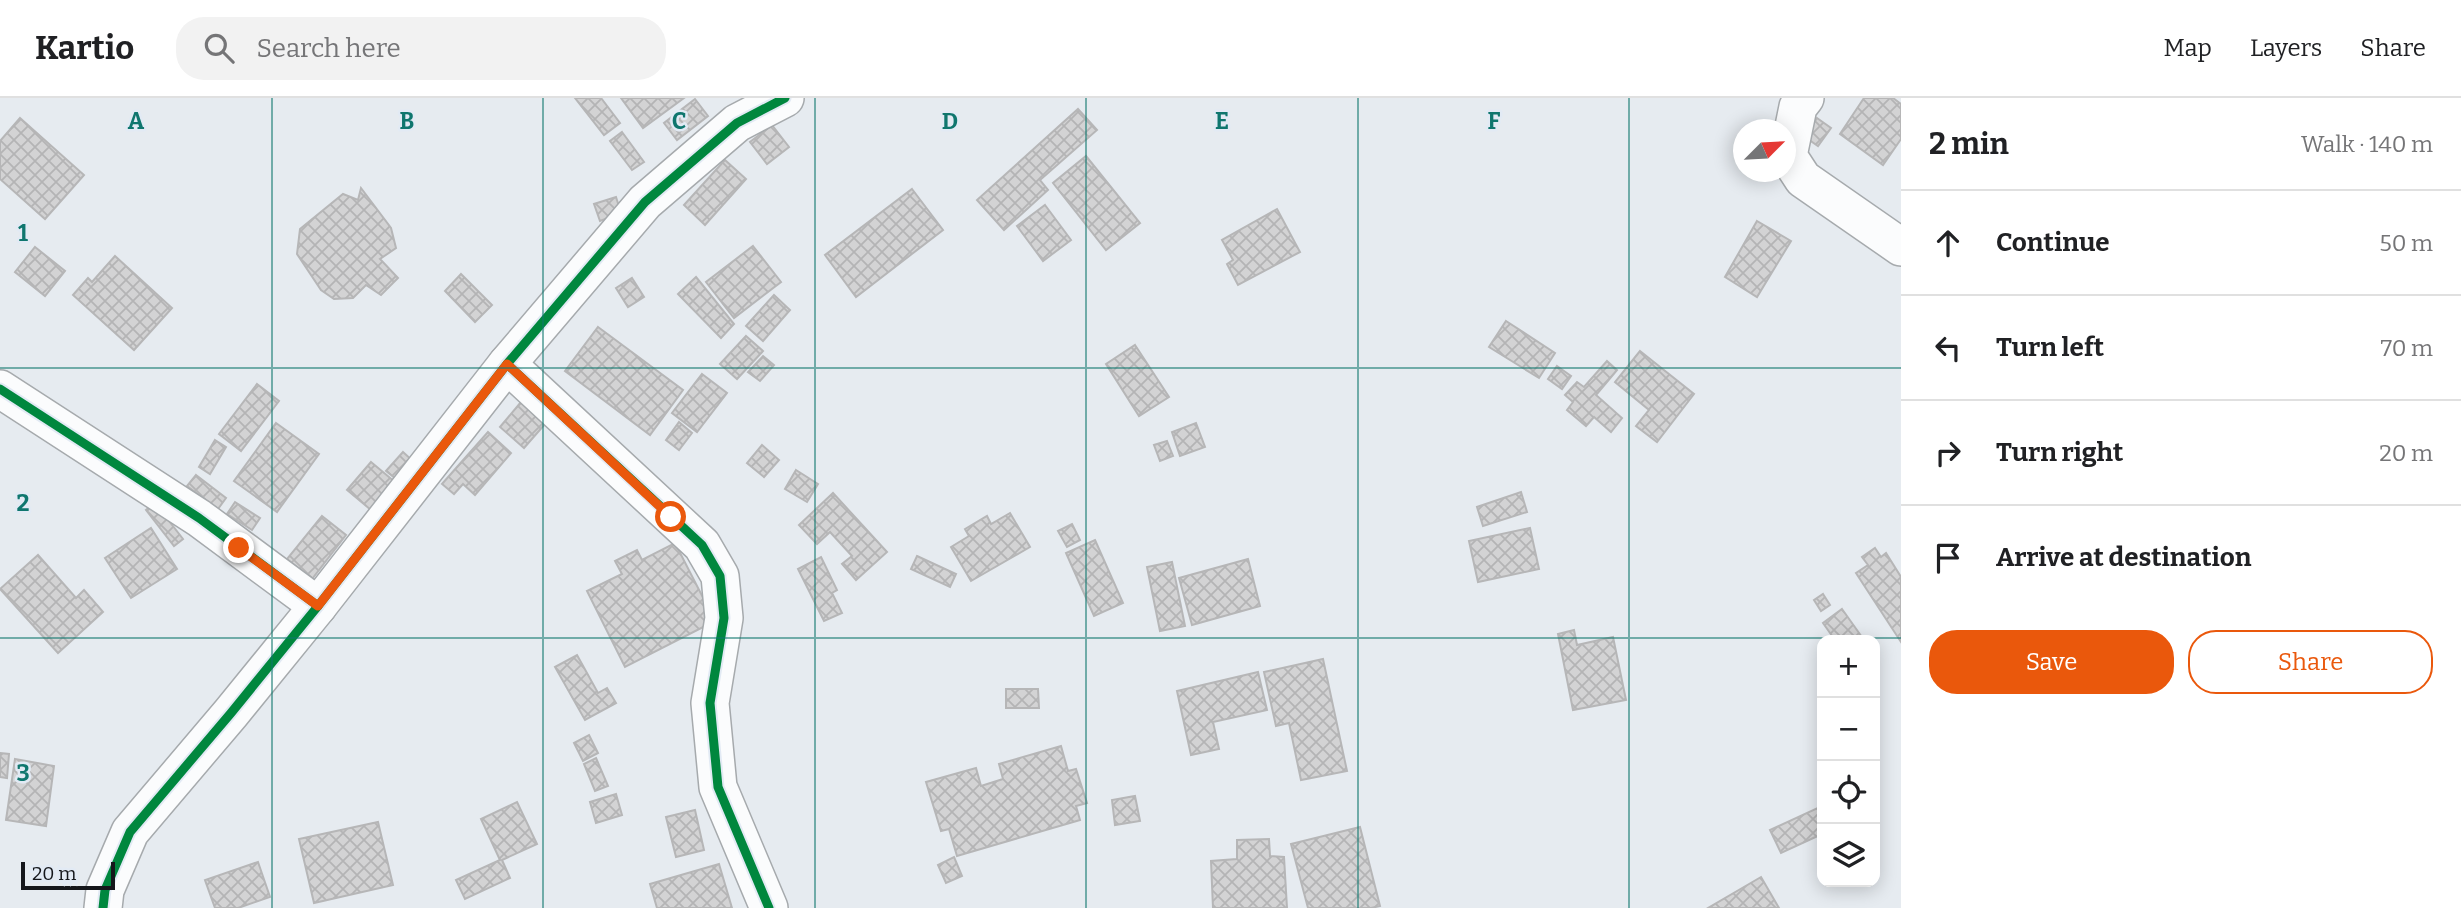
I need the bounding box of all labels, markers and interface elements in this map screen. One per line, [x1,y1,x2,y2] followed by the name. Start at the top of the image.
[176,17,666,80] search box
[35,28,134,68] text: Kartio
[200,29,238,67] icon: search
[256,33,401,64] text: Search here
[2164,34,2212,62] text: Map
[2250,34,2322,62] text: Layers
[2360,34,2426,62] text: Share
[128,107,145,135] text: A
[400,107,414,135] text: B
[672,107,686,135] text: C
[942,107,958,135] text: D
[1215,107,1229,135] text: E
[1488,107,1501,135] text: F
[1733,119,1796,182] north arrow
[1929,126,2009,162] text: 2 min
[2301,130,2433,158] text: Walk · 140 m
[18,219,28,247] text: 1
[1929,224,1967,262] icon: ahead
[1996,227,2110,258] text: Continue
[2379,229,2433,257] text: 50 m
[1929,329,1967,367] icon: left
[1996,332,2104,363] text: Turn left
[2381,334,2433,362] text: 70 m
[1929,434,1967,472] icon: right
[1996,437,2123,468] text: Turn right
[2379,439,2433,467] text: 20 m
[17,489,30,517] text: 2
[655,501,686,532] route start
[223,532,254,563] route end
[1929,539,1967,577] icon: arrive
[1996,542,2251,573] text: Arrive at destination
[1929,630,2174,694] button: Save
[2188,630,2433,694] button: Share
[1817,635,1880,887] map controls
[1817,635,1880,698] button: +
[1817,698,1880,761] button: −
[16,759,30,787] text: 3
[1817,761,1880,824] button: locate
[1817,824,1880,887] button: layers
[21,859,116,891] scale bar
[32,862,76,885] text: 20 m

